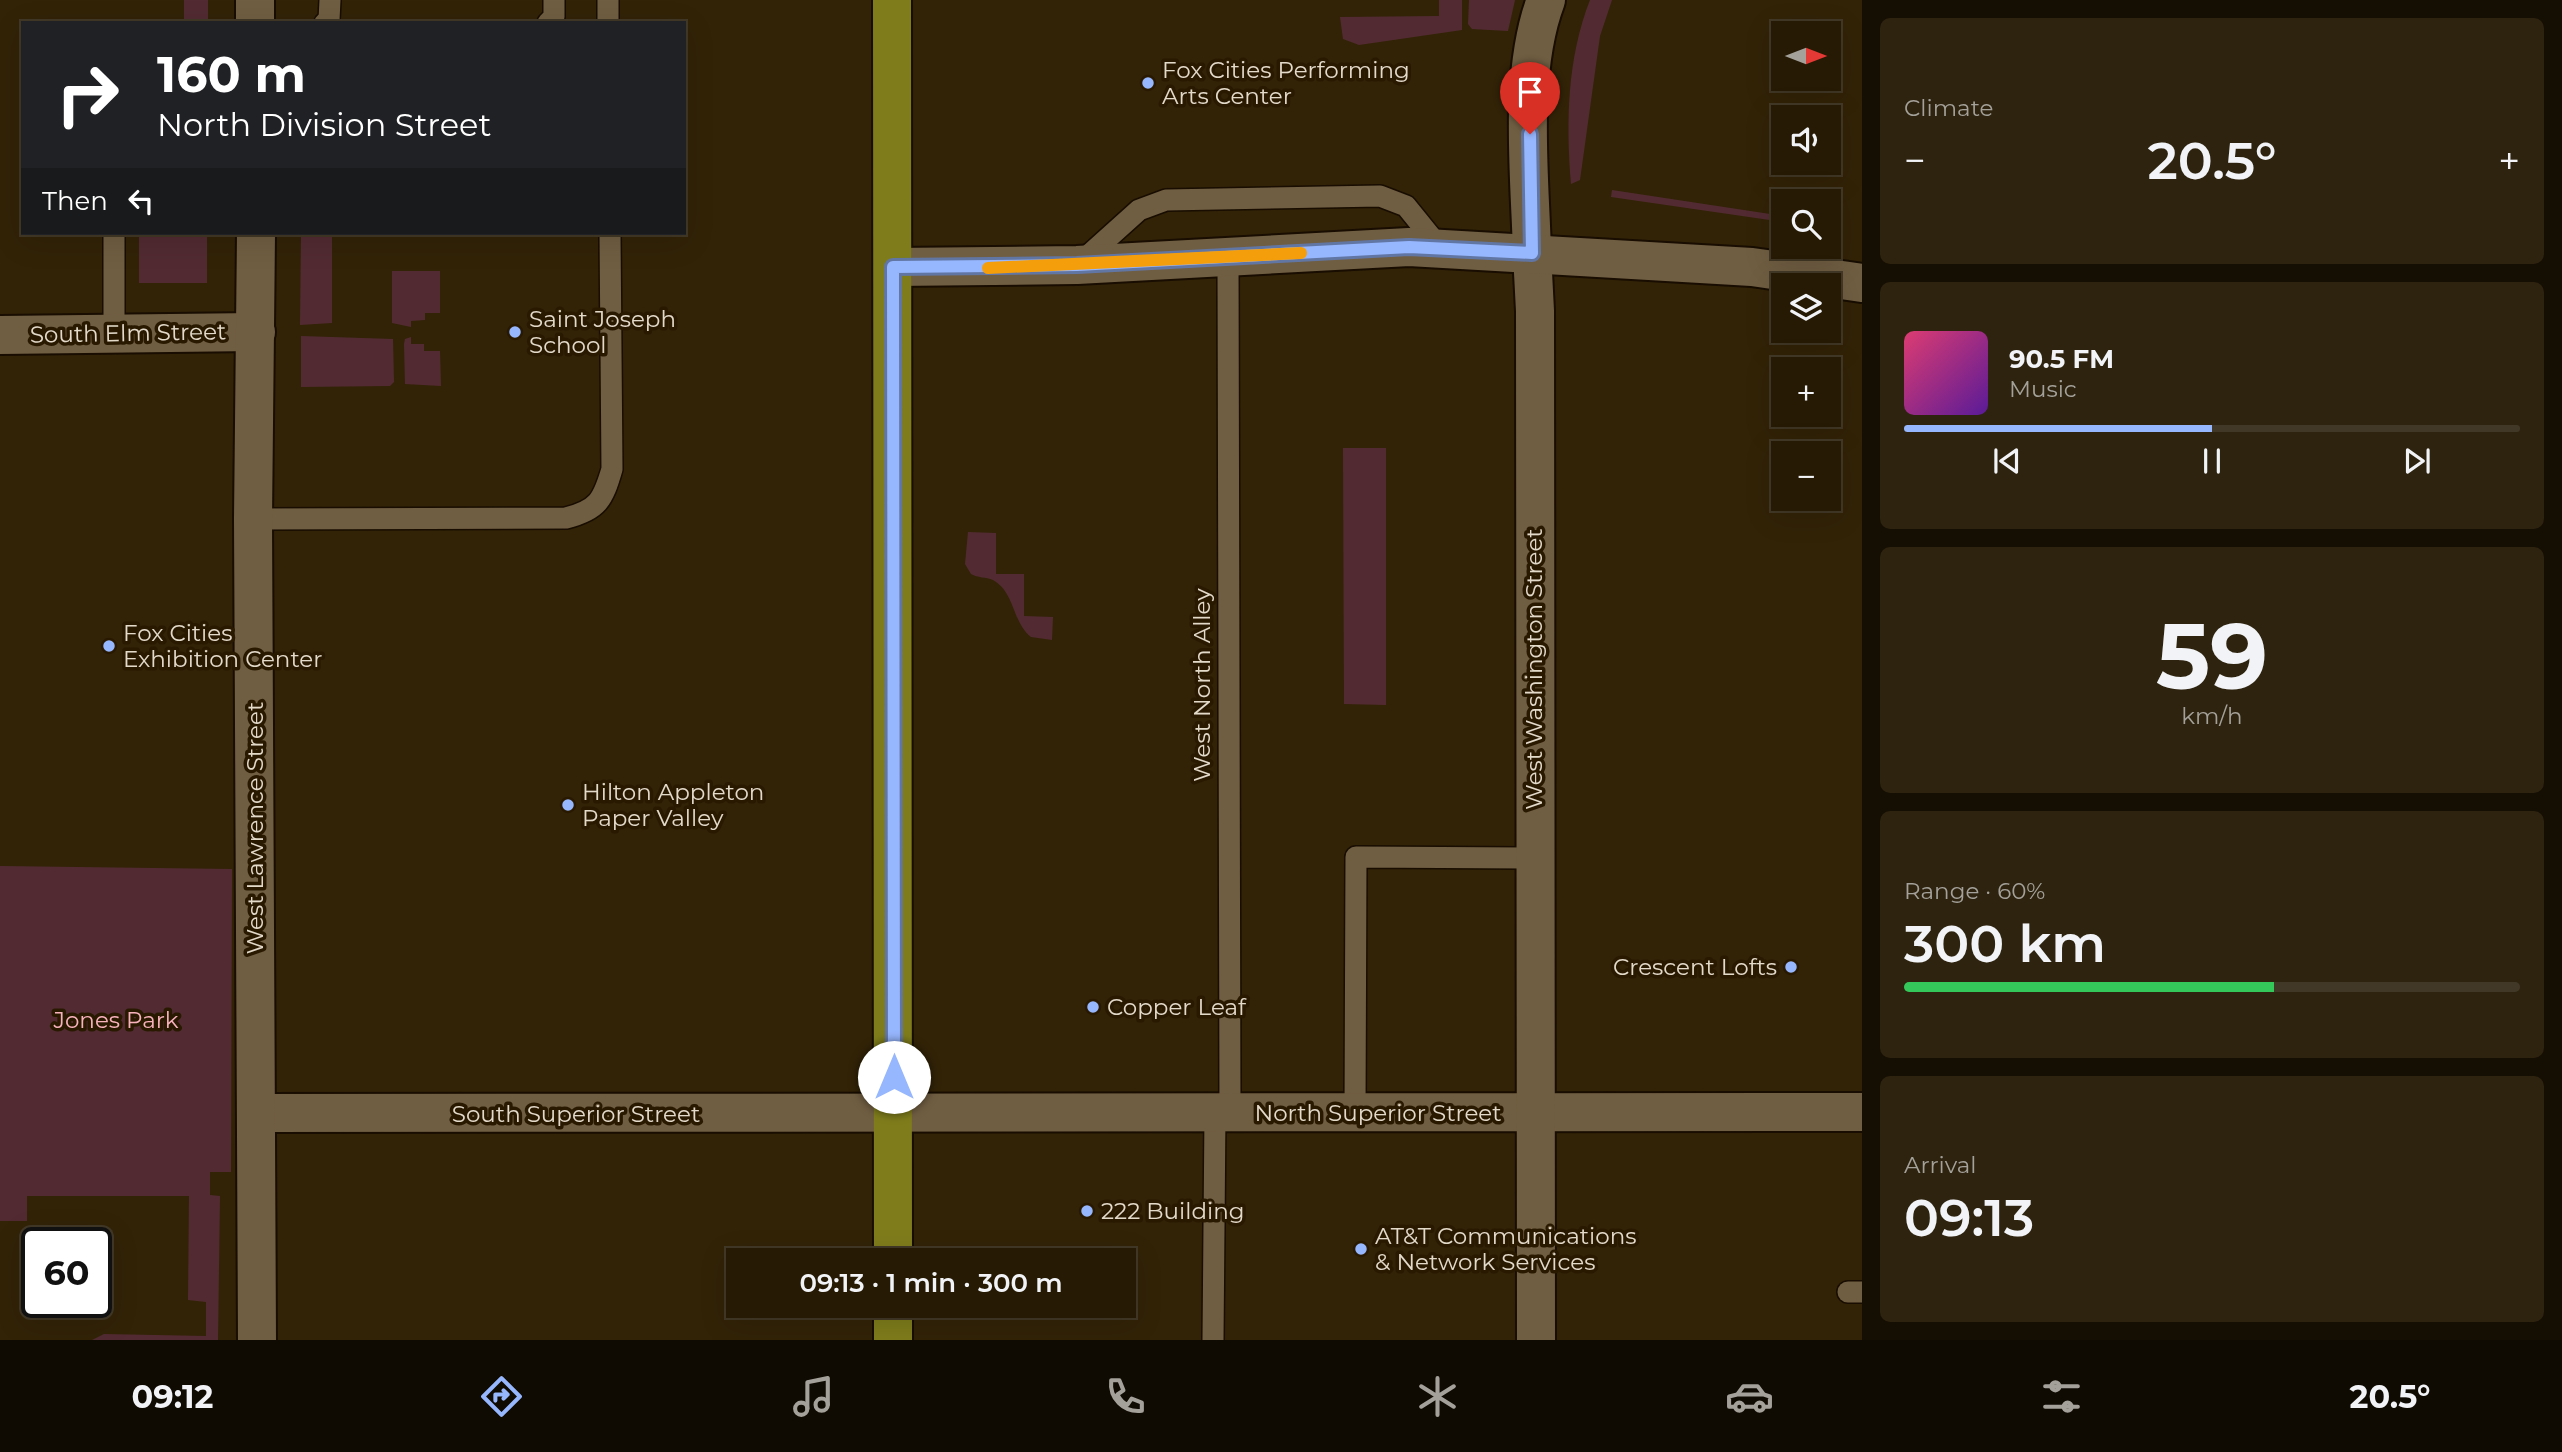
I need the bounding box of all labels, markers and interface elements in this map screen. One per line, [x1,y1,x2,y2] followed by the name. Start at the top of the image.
[1771,21,1841,91] north arrow
[1771,21,1841,511] map controls
[157,45,306,104] text: 160 m
[42,49,133,140] icon: right
[1162,56,1410,110] place label: Fox Cities Performing Arts Center
[1500,62,1560,134] pin
[1511,73,1549,111] icon: arrive
[1140,75,1156,91] marker: Fox Cities Performing Arts Center
[1904,94,1993,122] text: Climate
[157,105,491,144] text: North Division Street
[1771,105,1841,175] button: sound
[2148,129,2276,192] text: 20.5°
[1904,137,1926,184] text: −
[2498,137,2520,184] text: +
[122,182,160,220] icon: left
[42,185,108,217] text: Then
[1771,189,1841,259] button: search
[1771,273,1841,343] button: layers
[529,305,676,359] place label: Saint Joseph School
[30,317,226,349] street label: South Elm Street
[507,324,523,340] marker: Saint Joseph School
[2009,343,2114,375] text: 90.5 FM
[1771,357,1841,427] button: +
[2009,375,2077,403] text: Music
[1771,441,1841,511] button: −
[1988,442,2026,480] icon: previous
[2193,442,2231,480] icon: pause
[2398,442,2436,480] icon: next
[1520,528,1548,810] street label: West Washington Street
[1188,588,1216,782] street label: West North Alley
[2156,601,2268,712] text: 59
[123,619,322,673] place label: Fox Cities Exhibition Center
[101,638,117,654] marker: Fox Cities Exhibition Center
[241,702,269,954] street label: West Lawrence Street
[2181,702,2243,730] text: km/h
[582,778,764,832] place label: Hilton Appleton Paper Valley
[560,797,576,813] marker: Hilton Appleton Paper Valley
[1904,877,2045,905] text: Range · 60%
[1904,912,2106,975] text: 300 km
[1613,953,1777,981] place label: Crescent Lofts
[1783,959,1799,975] marker: Crescent Lofts
[1107,993,1247,1021] place label: Copper Leaf
[1085,999,1101,1015] marker: Copper Leaf
[52,1006,179,1034] park label: Jones Park
[857,1040,931,1114] position arrow
[1254,1099,1502,1127] street label: North Superior Street
[452,1100,700,1128] street label: South Superior Street
[1904,1151,1977,1179] text: Arrival
[1904,1186,2034,1249] text: 09:13
[1101,1197,1244,1225] place label: 222 Building
[1079,1203,1095,1219] marker: 222 Building
[1375,1222,1637,1276] place label: AT&T Communications & Network Services
[21,1227,112,1318] speed limit sign: 60
[1353,1241,1369,1257] marker: AT&T Communications & Network Services
[799,1267,1063,1299] text: 09:13 · 1 min · 300 m
[477,1372,526,1421] icon: directions
[789,1372,838,1421] icon: music
[1101,1372,1150,1421] icon: phone
[1413,1372,1462,1421] icon: climate
[1725,1372,1774,1421] icon: car
[2037,1372,2086,1421] icon: filters
[132,1377,214,1416] text: 09:12
[2350,1377,2430,1416] text: 20.5°

